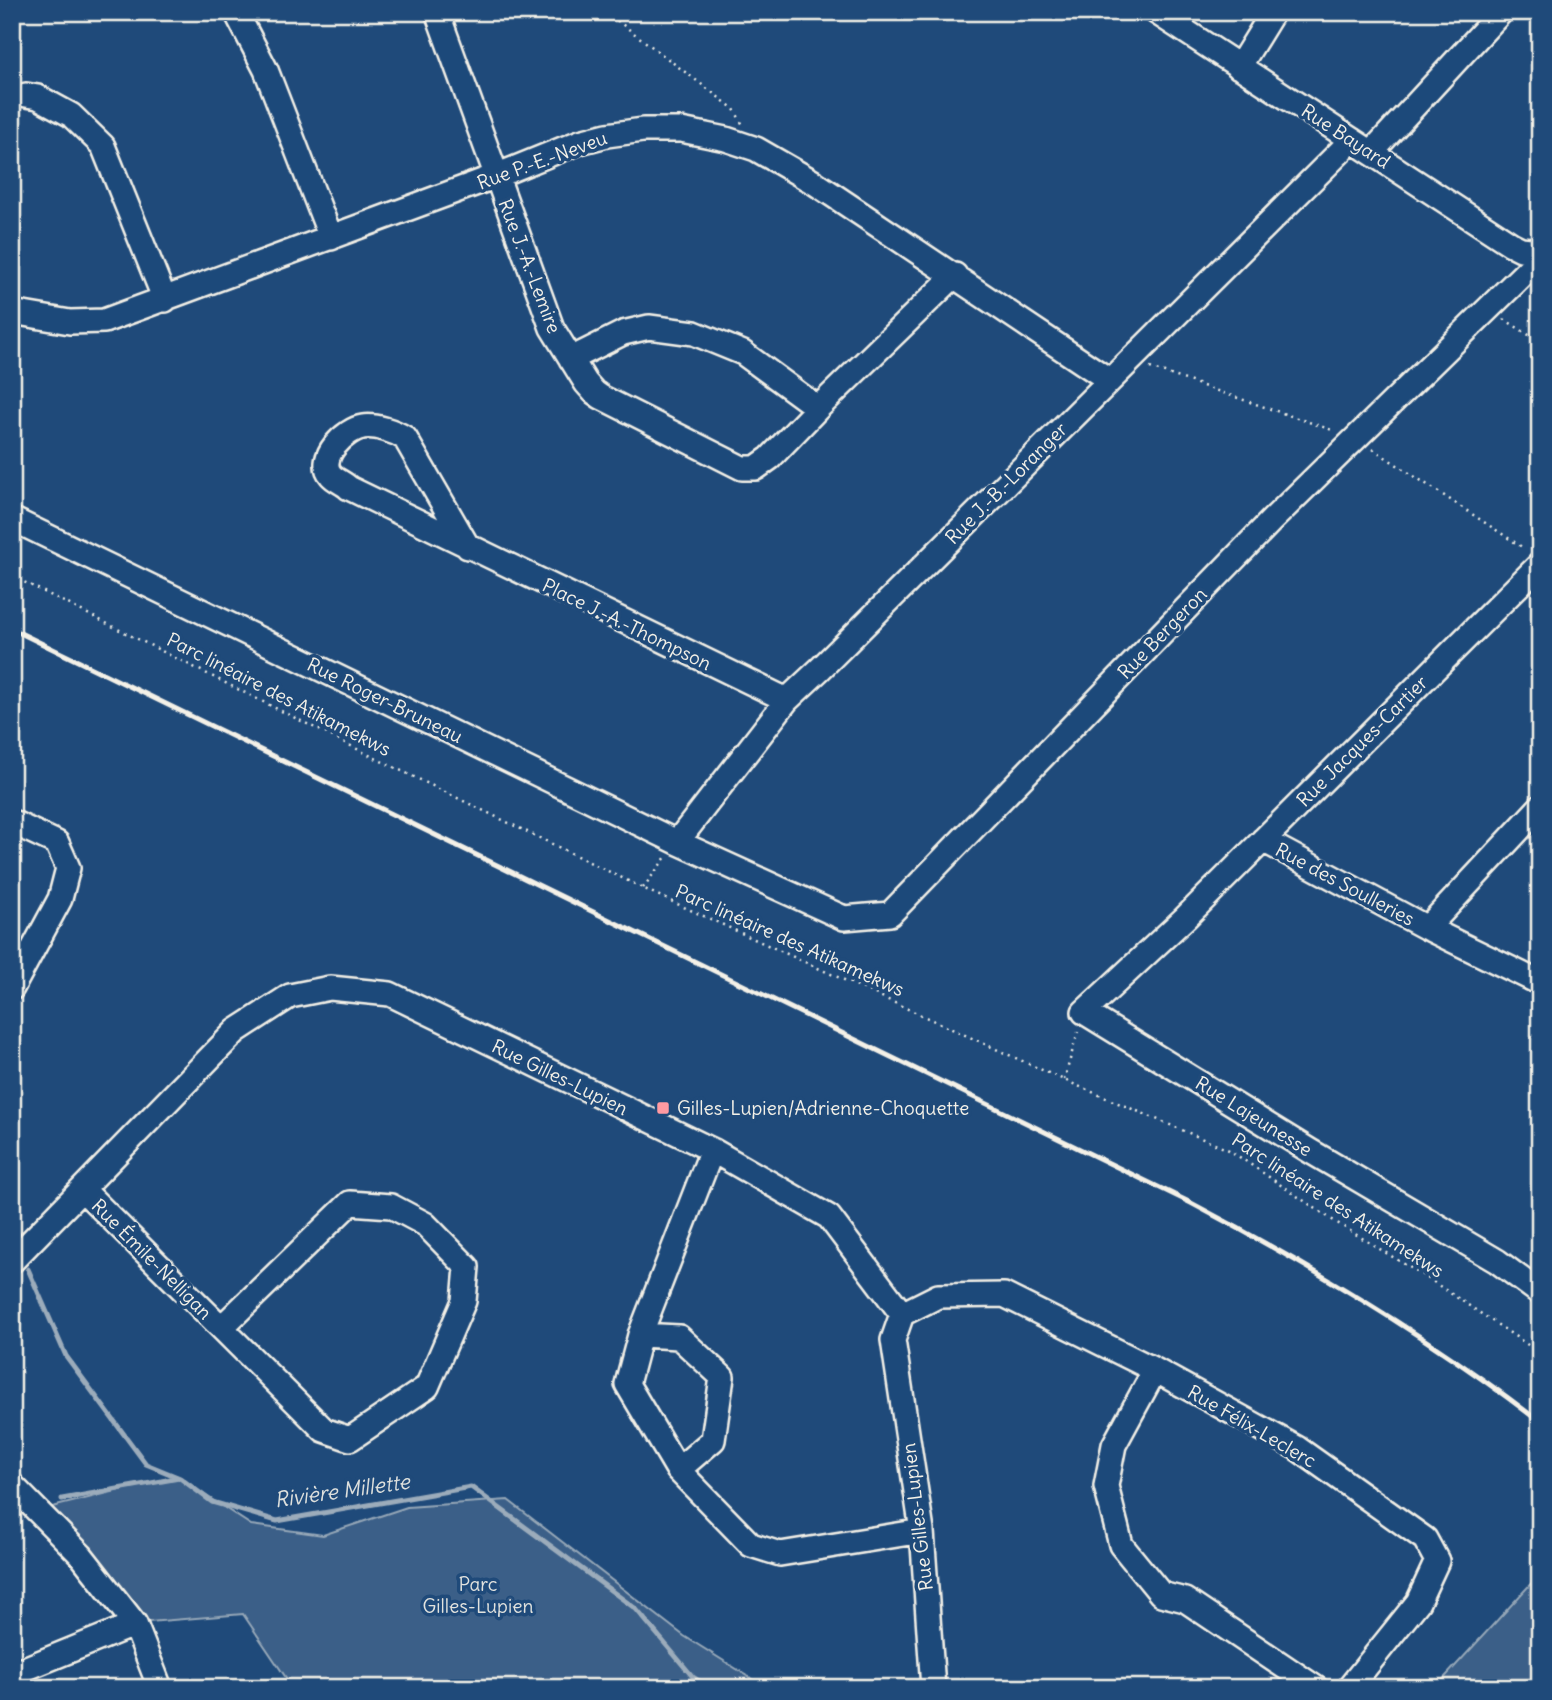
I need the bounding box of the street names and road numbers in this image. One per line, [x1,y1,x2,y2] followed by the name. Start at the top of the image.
[1297,98,1395,174] street label: Rue Bayard
[474,125,610,195] street label: Rue P.-E.-Neveu
[493,195,567,337] street label: Rue J.-A.-Lemire
[940,417,1072,549] street label: Rue J.-B.-Loranger
[539,573,715,675] street label: Place J.-A.-Thompson
[1112,582,1212,684] street label: Rue Bergeron
[163,627,395,761] street label: Parc linéaire des Atikamekws
[303,652,467,748] street label: Rue Roger-Bruneau
[1291,670,1433,812] street label: Rue Jacques-Cartier
[1271,837,1419,931] street label: Rue des Soulleries
[672,879,908,1001] street label: Parc linéaire des Atikamekws
[488,1034,632,1120] street label: Rue Gilles-Lupien
[1191,1071,1317,1161] street label: Rue Lajeunesse
[1227,1127,1449,1283] street label: Parc linéaire des Atikamekws
[87,1194,217,1324] street label: Rue Émile-Nelligan
[1183,1380,1321,1472] street label: Rue Félix-Leclerc
[896,1442,938,1592] street label: Rue Gilles-Lupien

